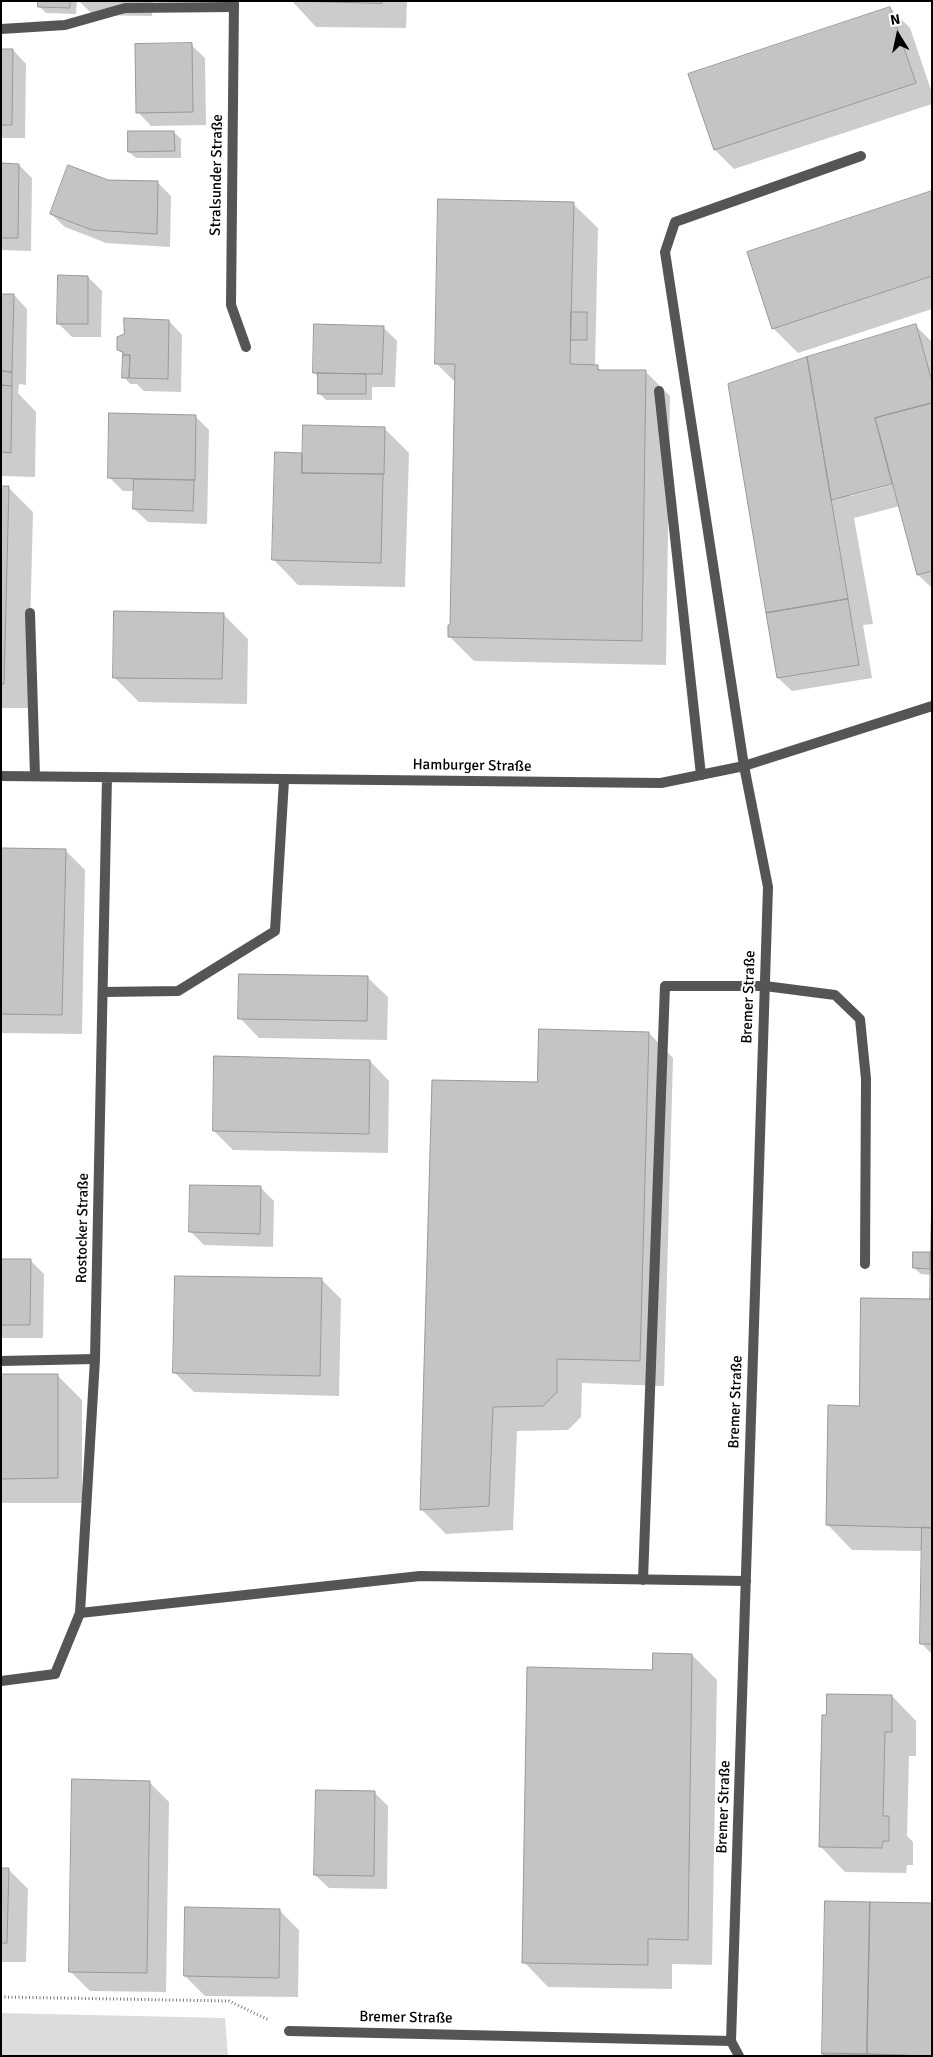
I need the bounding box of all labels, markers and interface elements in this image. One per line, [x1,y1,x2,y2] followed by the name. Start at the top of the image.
[873,10,923,60] north arrow
[889,11,902,29] text: N
[207,114,227,236] street label: Stralsunder Straße
[412,756,532,776] street label: Hamburger Straße
[738,950,760,1044] street label: Bremer Straße
[73,1173,93,1283] street label: Rostocker Straße
[725,1355,747,1449] street label: Bremer Straße
[713,1760,735,1854] street label: Bremer Straße
[359,2008,453,2028] street label: Bremer Straße

